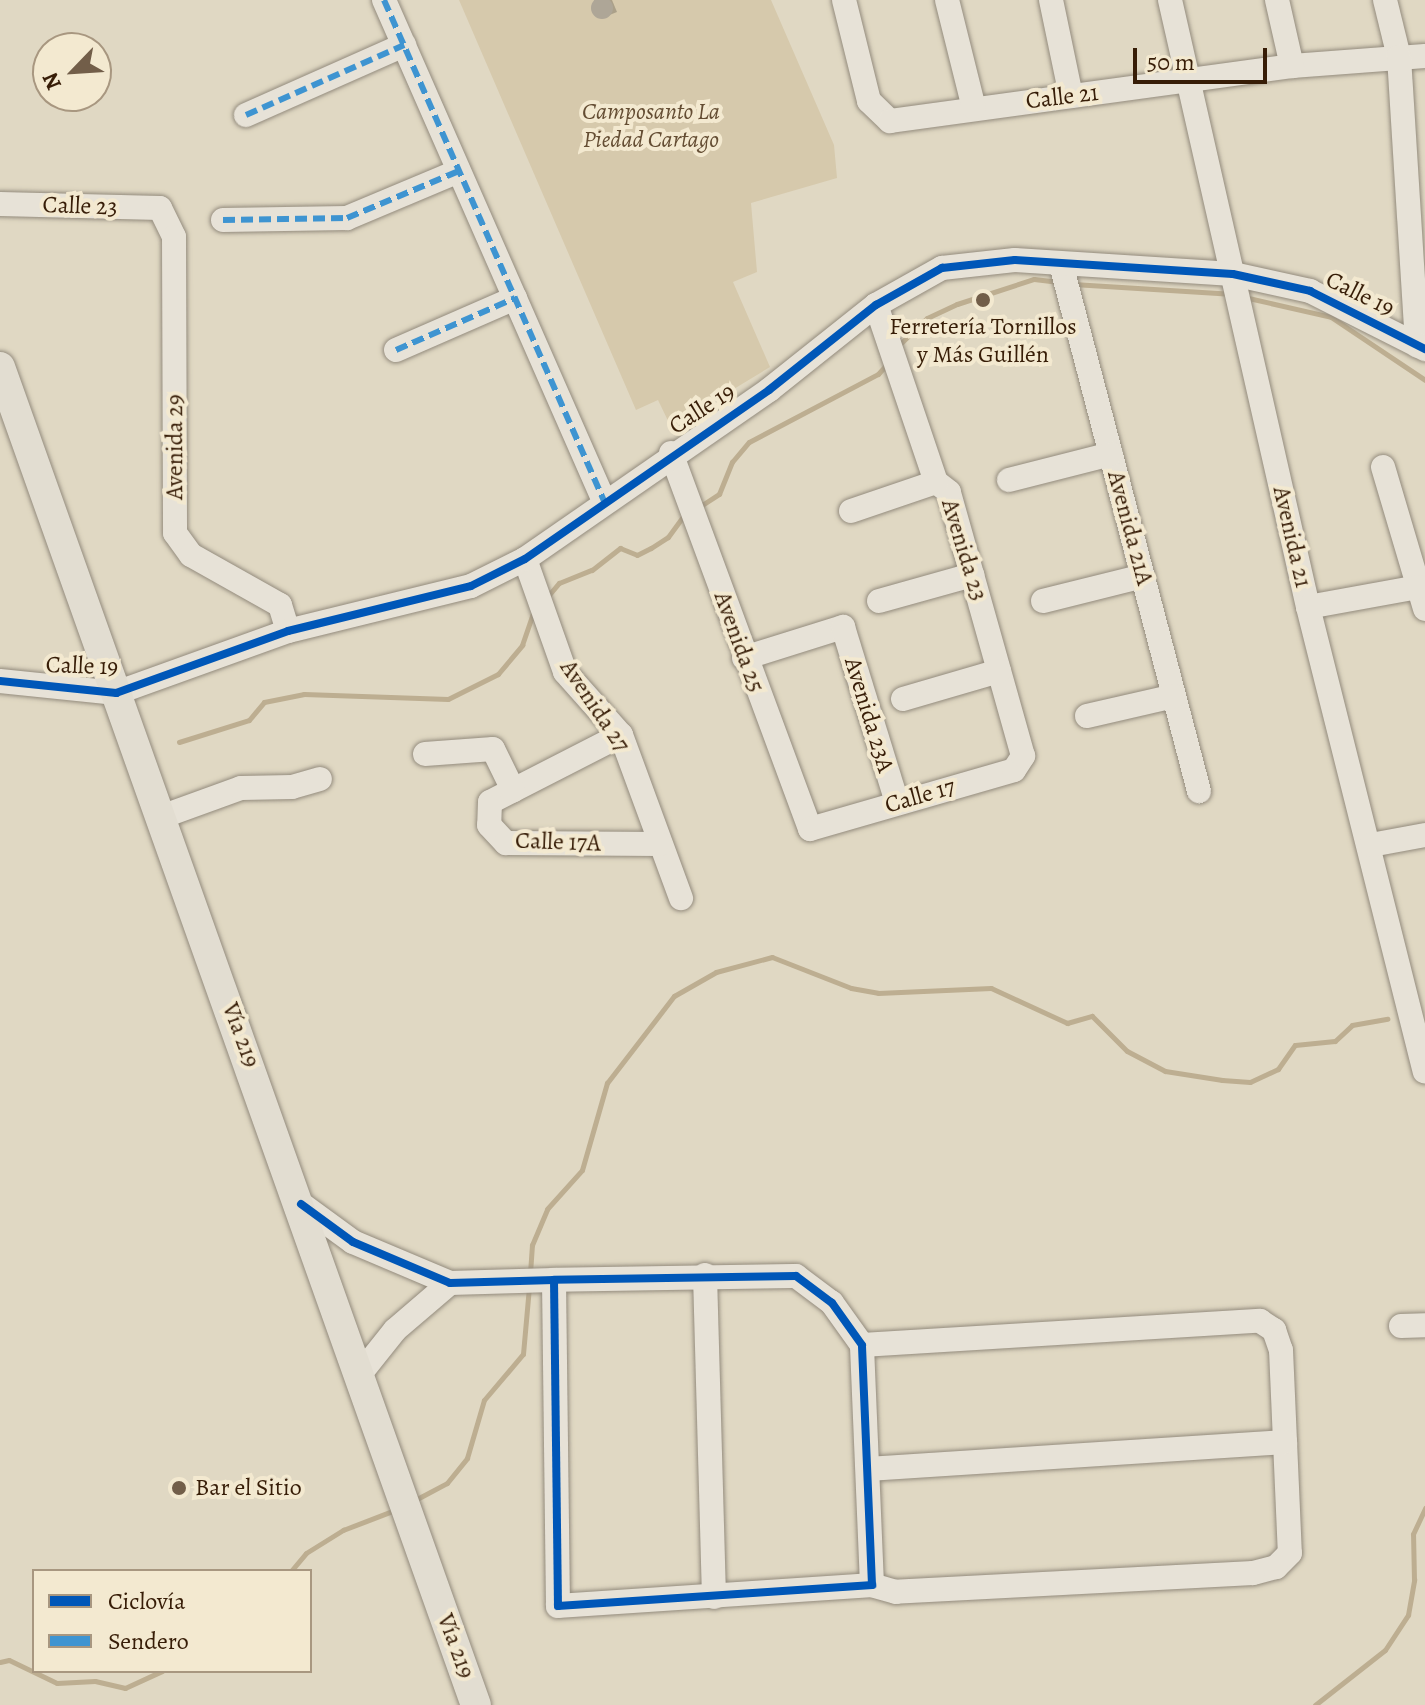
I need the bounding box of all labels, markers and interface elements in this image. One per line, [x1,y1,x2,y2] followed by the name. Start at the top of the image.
[32,32,112,112] north arrow
[1137,32,1271,82] scale bar
[1147,46,1195,78] text: 50 m
[35,68,69,95] text: N
[1024,78,1100,116] street label: Calle 21
[582,98,720,154] park label: Camposanto La Piedad Cartago
[42,190,118,222] street label: Calle 23
[1321,265,1399,323] street label: Calle 19
[974,291,992,309] marker: Ferretería Tornillos y Más Guillén
[889,313,1077,369] place label: Ferretería Tornillos y Más Guillén
[664,377,740,441] street label: Calle 19
[161,394,189,500] street label: Avenida 29
[1101,468,1159,588] street label: Avenida 21A
[1266,484,1318,590] street label: Avenida 21
[935,496,993,604] street label: Avenida 23
[708,588,770,696] street label: Avenida 25
[45,650,119,682] street label: Calle 19
[838,654,900,776] street label: Avenida 23A
[554,655,636,757] street label: Avenida 27
[882,772,958,820] street label: Calle 17
[515,826,601,858] street label: Calle 17A
[216,999,266,1071] street label: Vía 219
[195,1474,302,1502] place label: Bar el Sitio
[170,1479,188,1497] marker: Bar el Sitio
[32,1569,312,1673] legend
[108,1585,186,1617] text: Ciclovía
[431,1610,481,1682] street label: Vía 219
[108,1625,189,1657] text: Sendero

